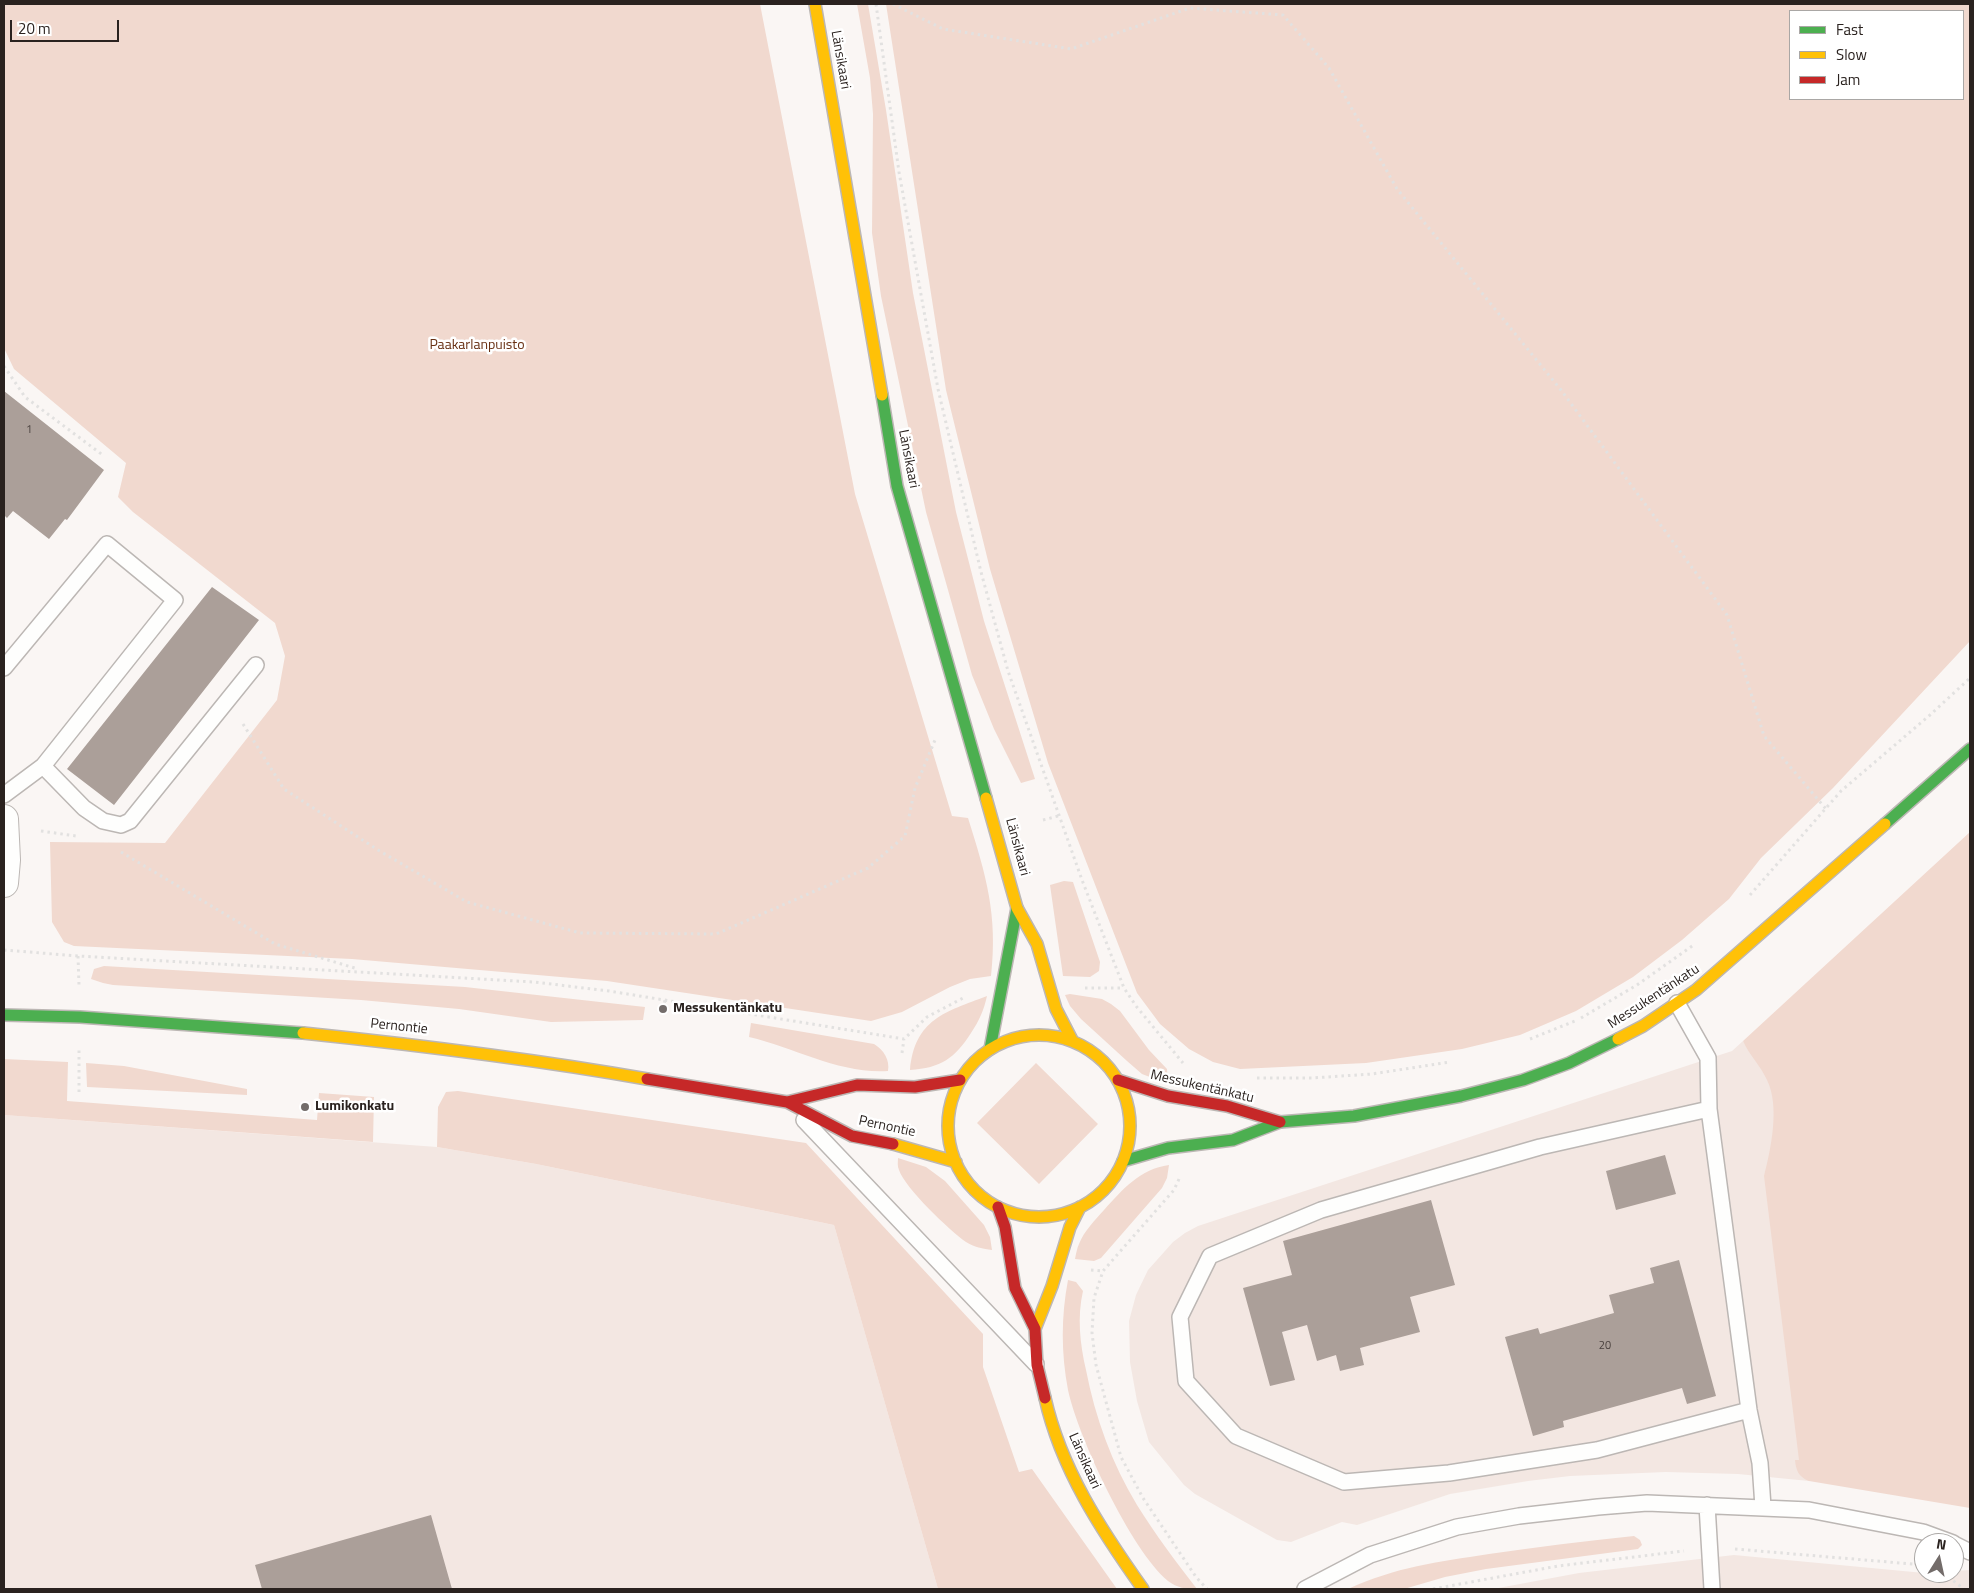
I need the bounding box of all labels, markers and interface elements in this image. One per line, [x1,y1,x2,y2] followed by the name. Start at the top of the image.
[12,10,121,42] scale bar
[1789,10,1964,100] legend
[18,17,51,40] text: 20 m
[1836,18,1863,41] text: Fast
[827,29,853,91] street label: Länsikaari
[1836,43,1867,66] text: Slow
[1836,68,1860,91] text: Jam
[429,338,525,354] park label: Paakarlanpuisto
[26,423,32,437] house number: 1
[894,428,922,490] street label: Länsikaari
[1001,816,1033,878] street label: Länsikaari
[1605,961,1703,1033] street label: Messukentänkatu
[673,1001,782,1017] place label: Messukentänkatu
[657,1003,669,1015] marker: Messukentänkatu
[369,1016,429,1038] street label: Pernontie
[1149,1067,1255,1107] street label: Messukentänkatu
[315,1099,394,1115] place label: Lumikonkatu
[299,1101,311,1113] marker: Lumikonkatu
[857,1113,917,1141] street label: Pernontie
[1599,1339,1611,1353] house number: 20
[1064,1430,1104,1492] street label: Länsikaari
[1914,1533,1964,1583] north arrow
[1935,1533,1948,1555] text: N

